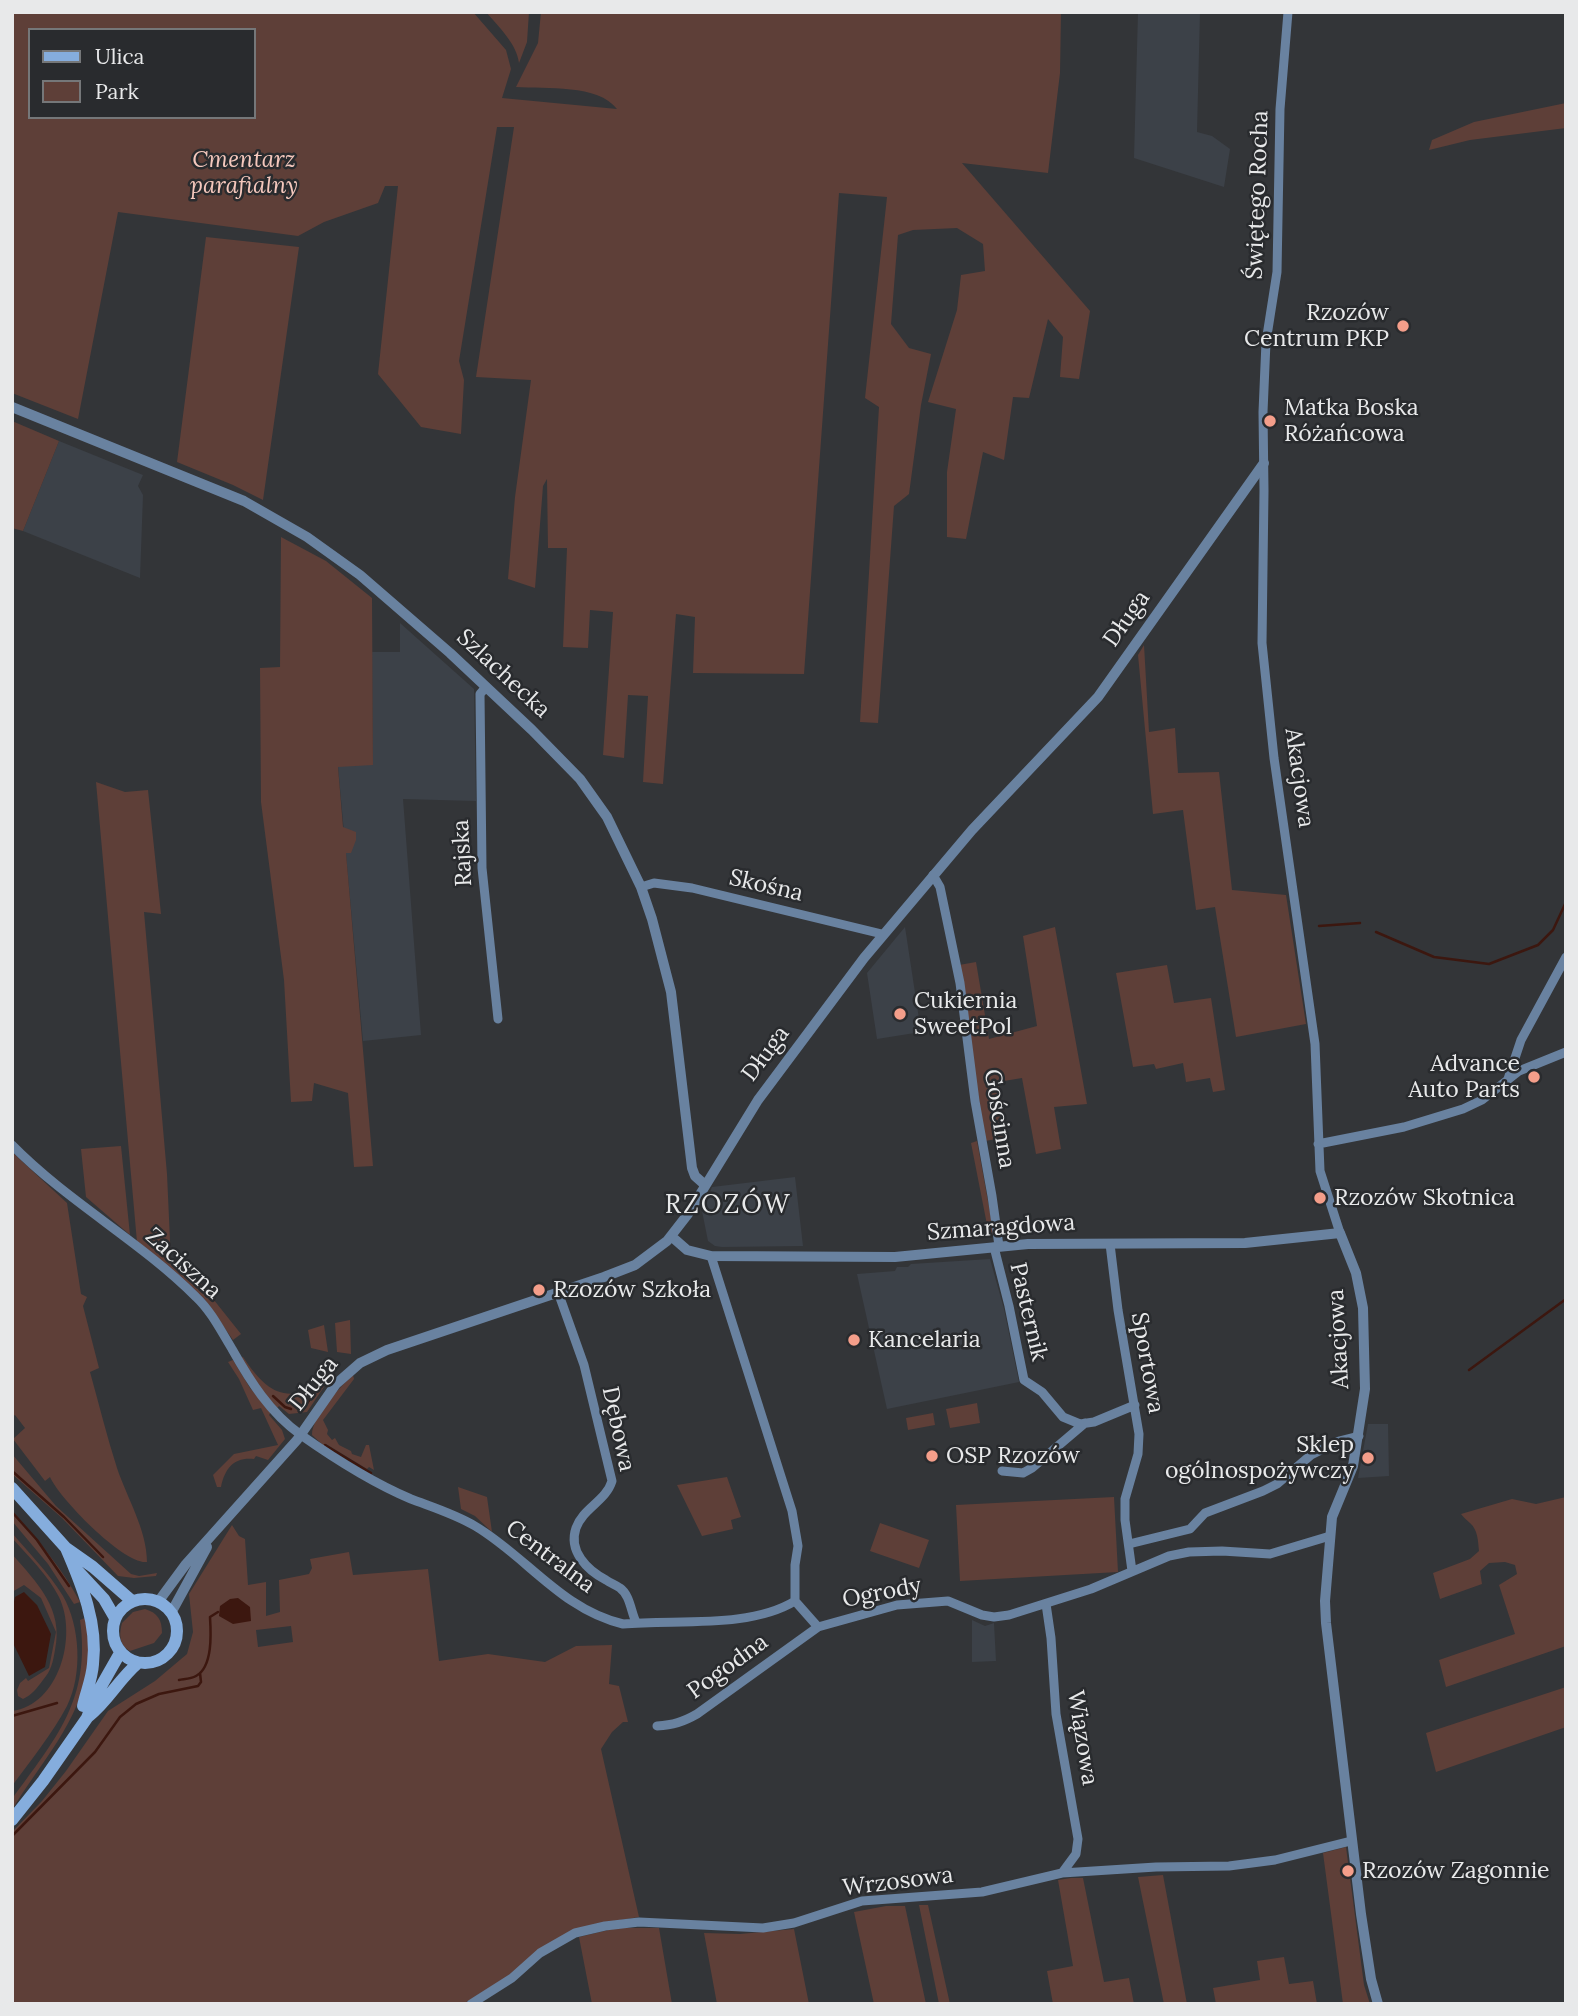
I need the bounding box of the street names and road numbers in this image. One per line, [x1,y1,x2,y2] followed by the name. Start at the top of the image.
[1241,110,1275,280] street label: Świętego Rocha
[1098,586,1156,652] street label: Długa
[451,624,555,724] street label: Szlachecka
[1278,726,1320,830] street label: Akacjowa
[447,819,479,887] street label: Rajska
[726,864,806,908] street label: Skośna
[736,1021,796,1087] street label: Długa
[978,1067,1020,1171] street label: Gościnna
[926,1209,1076,1247] street label: Szmaragdowa
[139,1223,227,1305] street label: Zaciszna
[1003,1260,1053,1364] street label: Pasternik
[1323,1288,1355,1390] street label: Akacjowa
[1125,1310,1169,1416] street label: Sportowa
[284,1351,344,1417] street label: Długa
[596,1384,640,1474] street label: Dębowa
[500,1514,600,1600] street label: Centralna
[840,1572,924,1614] street label: Ogrody
[682,1629,774,1705] street label: Pogodna
[1061,1689,1103,1787] street label: Wiązowa
[841,1862,955,1902] street label: Wrzosowa

